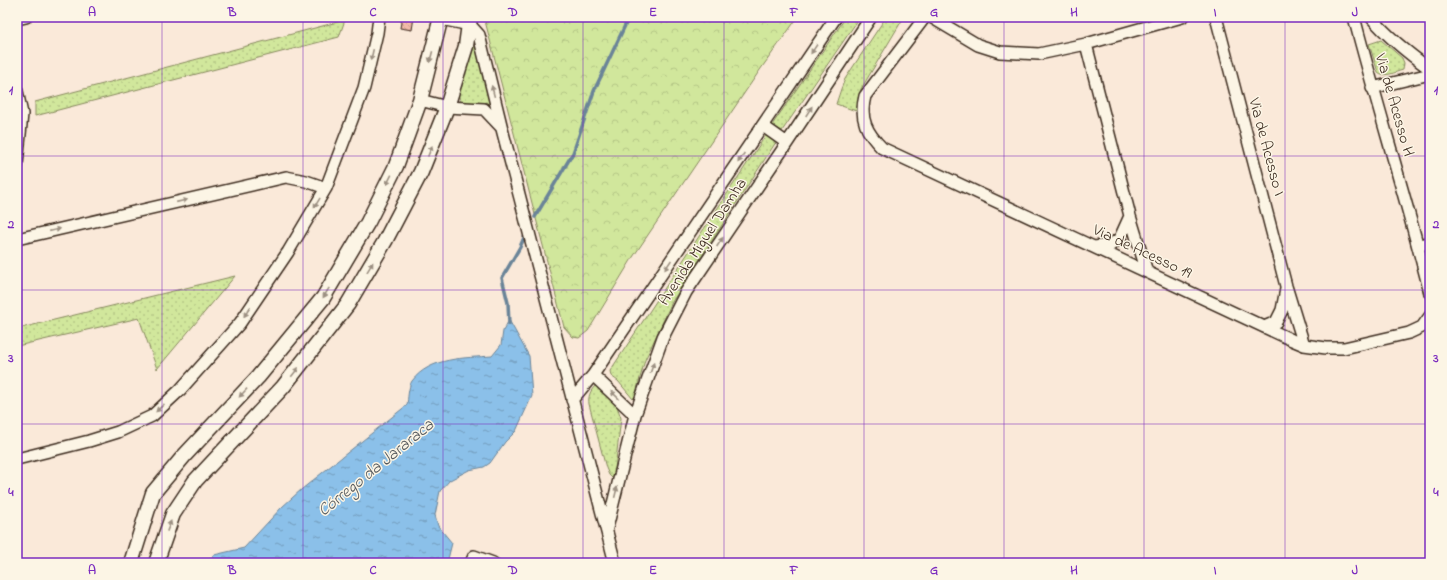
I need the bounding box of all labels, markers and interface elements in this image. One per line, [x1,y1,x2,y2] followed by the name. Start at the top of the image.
[88,3,96,22] text: A
[227,3,237,22] text: B
[369,3,377,22] text: C
[507,3,518,22] text: D
[649,3,657,22] text: E
[789,3,799,22] text: F
[930,3,938,22] text: G
[1070,3,1078,22] text: H
[1213,3,1217,22] text: I
[1352,3,1358,22] text: J
[810,44,818,55] one-way arrow
[368,49,374,62] one-way arrow
[1368,50,1420,159] street label: Via de Acesso H
[428,51,434,63] one-way arrow
[9,81,14,100] text: 1
[1434,81,1439,100] text: 1
[490,85,496,97] one-way arrow
[1241,94,1291,199] street label: Via de Acesso I
[805,106,813,116] one-way arrow
[427,145,433,157] one-way arrow
[737,153,745,163] one-way arrow
[653,173,753,311] street label: Avenida Miguel Damha
[386,174,393,185] one-way arrow
[314,197,321,209] one-way arrow
[176,198,188,204] one-way arrow
[7,215,15,234] text: 2
[1432,215,1440,234] text: 2
[1088,218,1196,285] street label: Via de Acesso 19
[49,227,61,233] one-way arrow
[716,237,724,247] one-way arrow
[664,260,672,271] one-way arrow
[366,262,374,272] one-way arrow
[322,288,330,298] one-way arrow
[243,307,251,318] one-way arrow
[7,349,14,368] text: 3
[1432,349,1439,368] text: 3
[649,361,655,373] one-way arrow
[290,367,299,378] one-way arrow
[238,388,248,398] one-way arrow
[609,390,620,399] one-way arrow
[155,404,165,413] one-way arrow
[313,413,441,524] water label: Córrego da Jararaca
[7,483,14,502] text: 4
[1432,483,1439,502] text: 4
[613,486,619,499] one-way arrow
[166,520,172,532] one-way arrow
[88,561,96,580] text: A
[227,561,237,580] text: B
[369,561,377,580] text: C
[507,561,518,580] text: D
[649,561,657,580] text: E
[789,561,799,580] text: F
[930,561,938,580] text: G
[1070,561,1078,580] text: H
[1213,561,1217,580] text: I
[1352,561,1358,580] text: J

